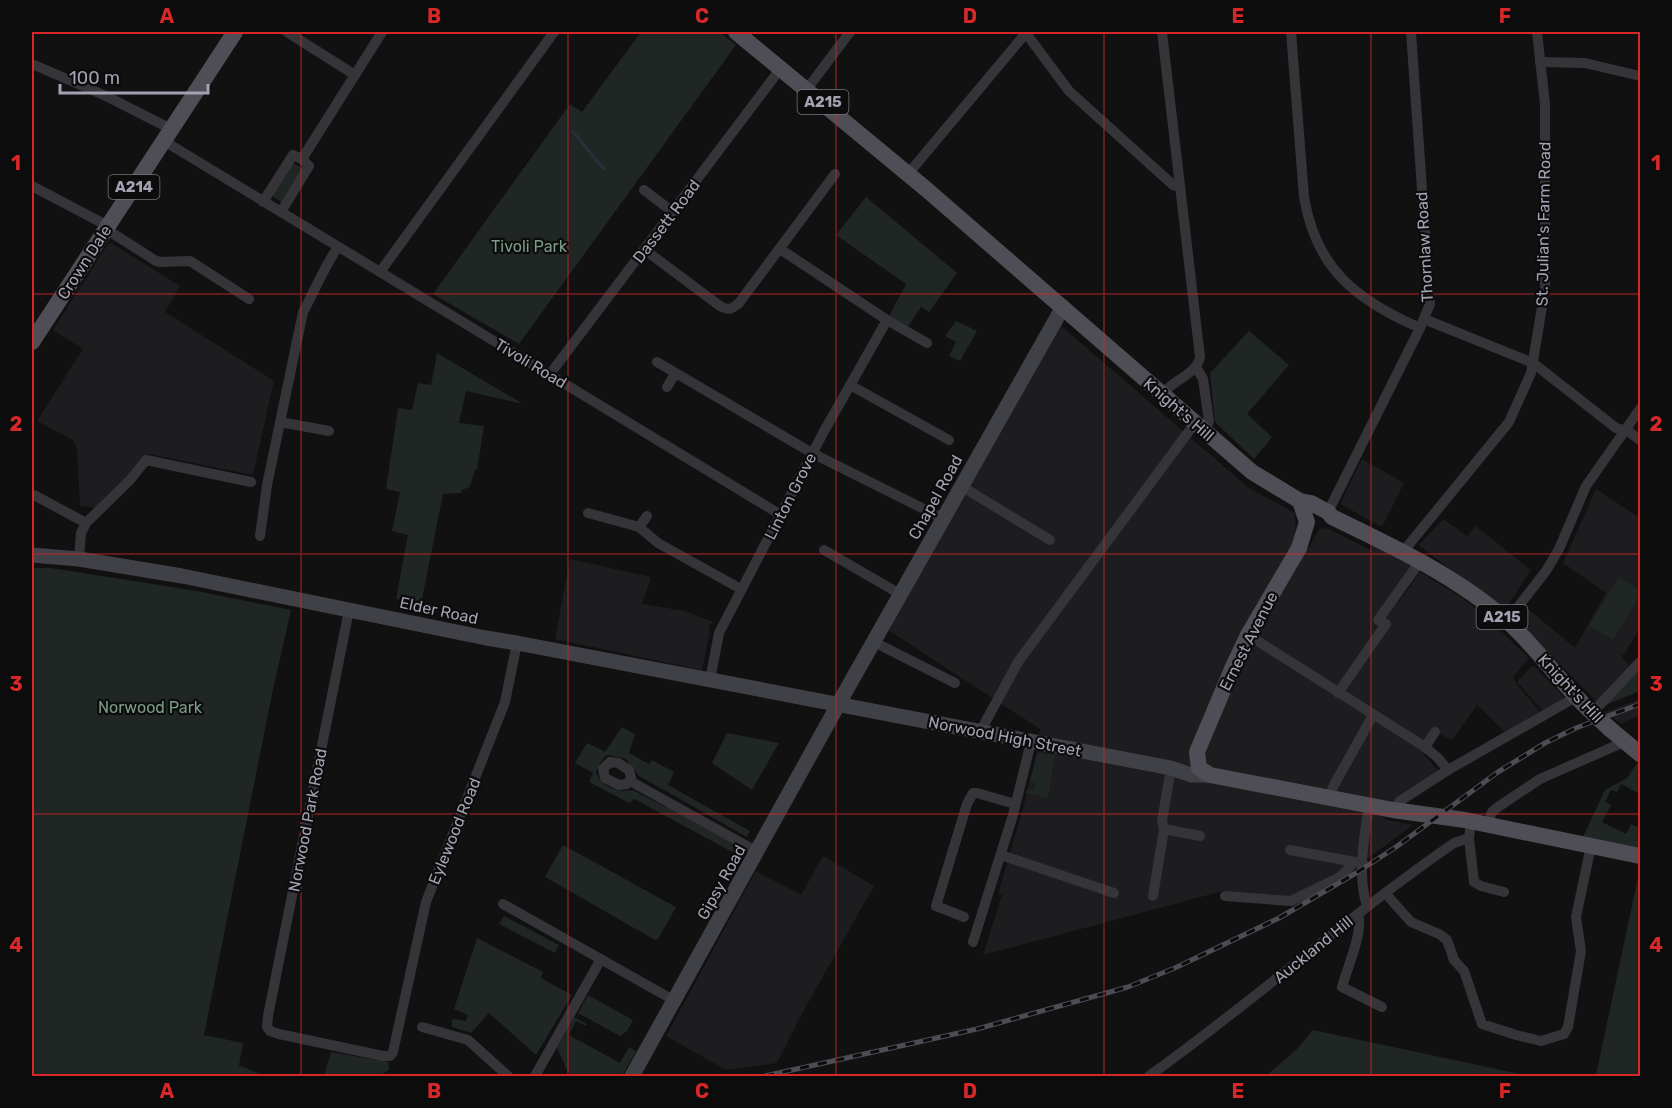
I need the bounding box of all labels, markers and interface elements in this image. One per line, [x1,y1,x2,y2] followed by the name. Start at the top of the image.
[160,4,175,28] text: A
[427,4,441,28] text: B
[695,4,709,28] text: C
[963,4,977,28] text: D
[1232,4,1244,28] text: E
[1499,4,1511,28] text: F
[60,57,208,95] scale bar
[69,67,120,89] text: 100 m
[798,90,848,114] road number: A215
[1533,141,1554,307] street label: St. Julian's Farm Road
[11,151,21,175] text: 1
[1651,151,1661,175] text: 1
[108,175,160,199] road number: A214
[629,176,704,267] street label: Dassett Road
[1412,191,1437,303] street label: Thornlaw Road
[53,222,115,303] street label: Crown Dale
[491,237,568,256] park label: Tivoli Park
[491,335,570,392] street label: Tivoli Road
[1140,374,1218,445] street label: Knight's Hill
[10,412,23,436] text: 2
[1650,412,1663,436] text: 2
[760,450,820,543] street label: Linton Grove
[904,452,966,543] street label: Chapel Road
[1215,589,1282,694] street label: Ernest Avenue
[398,593,480,628] street label: Elder Road
[1476,605,1528,629] road number: A215
[1534,650,1607,727] street label: Knight's Hill
[9,672,23,696] text: 3
[1649,672,1663,696] text: 3
[98,698,203,717] park label: Norwood Park
[927,712,1083,761] street label: Norwood High Street
[284,747,331,893] street label: Norwood Park Road
[424,775,484,887] street label: Eylewood Road
[693,842,750,923] street label: Gipsy Road
[1270,912,1357,987] street label: Auckland Hill
[9,933,23,957] text: 4
[1649,933,1663,957] text: 4
[160,1079,175,1103] text: A
[427,1079,441,1103] text: B
[695,1079,709,1103] text: C
[963,1079,977,1103] text: D
[1232,1079,1244,1103] text: E
[1499,1079,1511,1103] text: F

